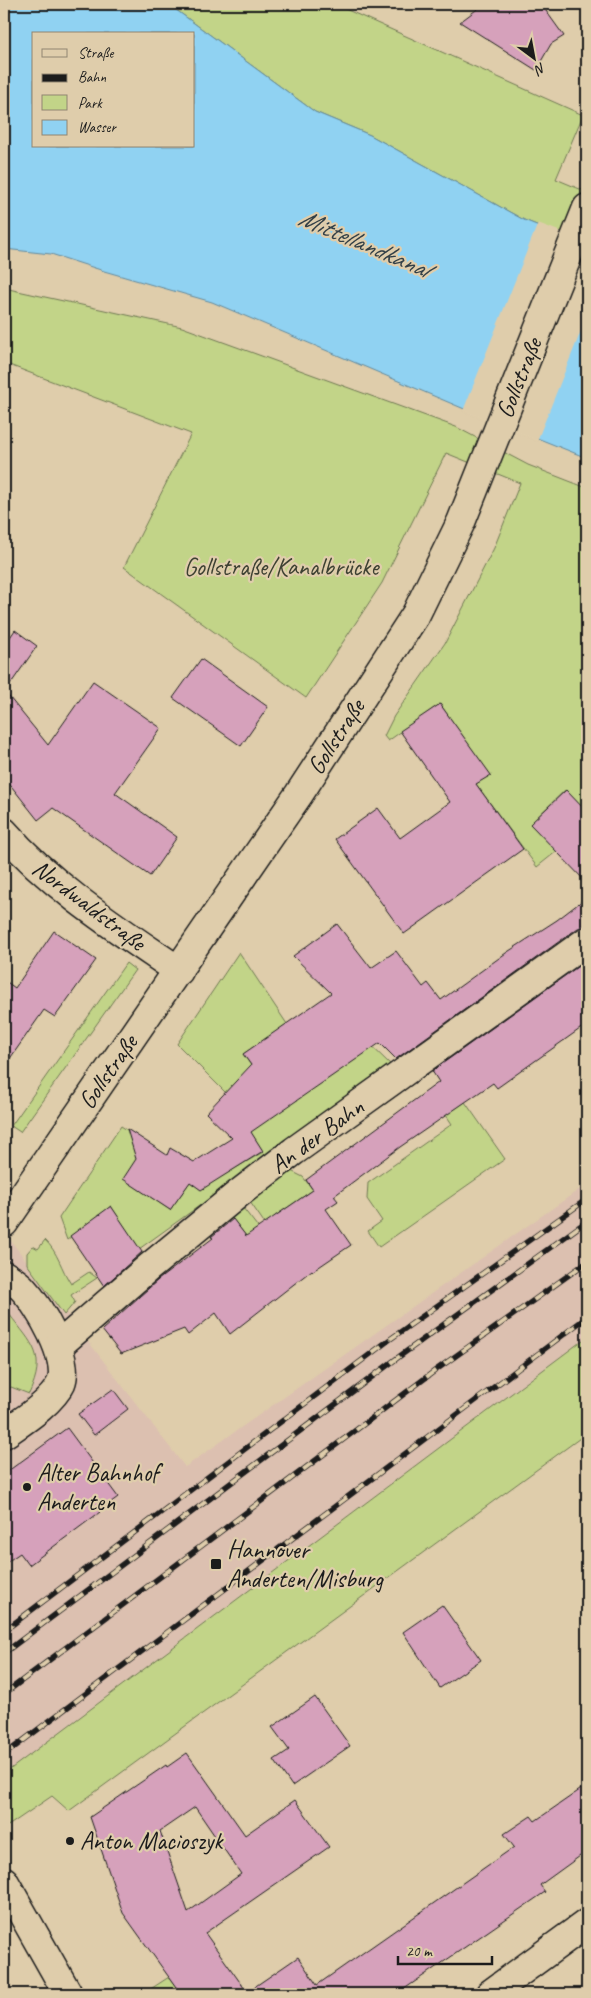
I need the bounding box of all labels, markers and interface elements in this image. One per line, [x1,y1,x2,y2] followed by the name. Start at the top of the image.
[32,32,195,148] legend
[508,32,558,82] north arrow
[78,44,114,63] text: Straße
[530,59,549,79] text: N
[78,68,106,87] text: Bahn
[78,94,103,113] text: Park
[78,118,117,137] text: Wasser
[294,201,442,289] water label: Mittellandkanal
[489,332,550,423] street label: Gollstraße
[184,551,380,583] park label: Gollstraße/Kanalbrücke
[300,692,373,781] street label: Gollstraße
[26,852,154,959] street label: Nordwaldstraße
[71,1027,146,1115] street label: Gollstraße
[264,1091,371,1181] street label: An der Bahn
[37,1457,163,1518] place label: Alter Bahnhof Anderten
[21,1481,33,1493] marker: Alter Bahnhof Anderten
[227,1534,384,1595] place label: Hannover Anderten/Misburg
[209,1557,223,1571] marker: Hannover Anderten/Misburg
[80,1825,224,1857] place label: Anton Macioszyk
[64,1835,76,1847] marker: Anton Macioszyk
[398,1933,492,1965] scale bar
[406,1942,433,1961] text: 20 m

